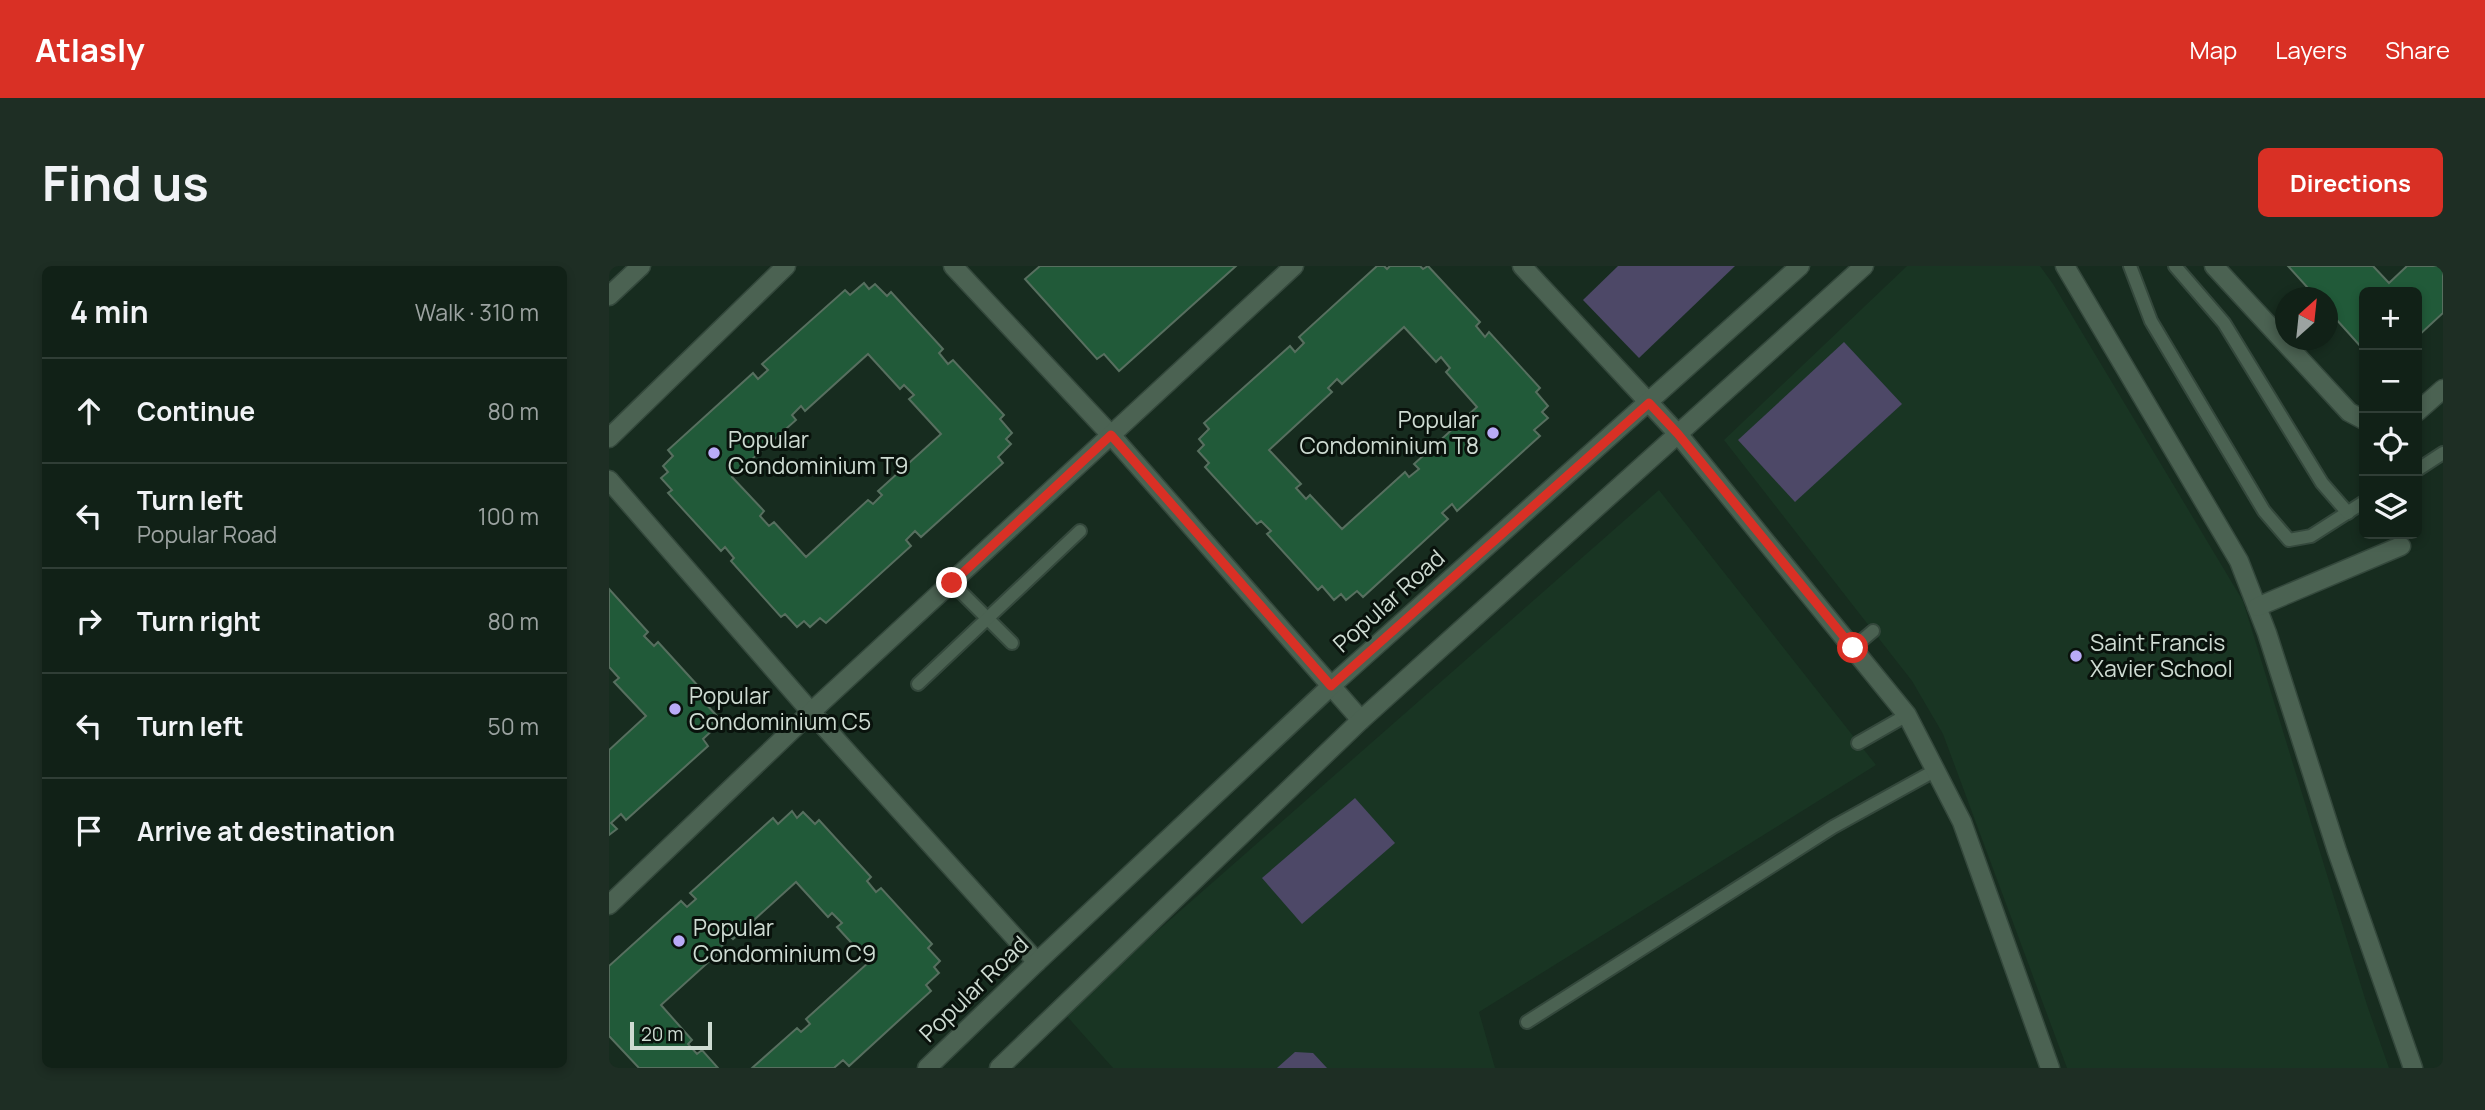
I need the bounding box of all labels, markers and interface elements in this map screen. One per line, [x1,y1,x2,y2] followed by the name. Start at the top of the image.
[35,27,145,72] text: Atlasly
[2190,33,2237,66] text: Map
[2275,33,2347,66] text: Layers
[2385,33,2450,66] text: Share
[2258,148,2443,217] button: Directions
[42,149,209,216] text: Find us
[2275,287,2338,350] north arrow
[2359,287,2422,539] map controls
[2359,287,2422,350] button: +
[70,291,148,332] text: 4 min
[415,296,539,328] text: Walk · 310 m
[2359,350,2422,413] button: −
[70,392,108,430] icon: ahead
[137,393,255,429] text: Continue
[488,395,539,427] text: 80 m
[1299,403,1479,461] place label: Popular Condominium T8
[2359,413,2422,476] button: locate
[728,423,909,481] place label: Popular Condominium T9
[1485,425,1501,441] marker: Popular Condominium T8
[706,445,722,461] marker: Popular Condominium T9
[2359,476,2422,539] button: layers
[137,482,244,518] text: Turn left
[70,497,108,535] icon: left
[478,500,539,532] text: 100 m
[137,518,277,550] text: Popular Road
[1326,541,1451,659] street label: Popular Road
[936,567,967,598] route end
[70,602,108,640] icon: right
[137,603,261,639] text: Turn right
[488,605,539,637] text: 80 m
[2090,626,2233,684] place label: Saint Francis Xavier School
[1837,632,1868,663] route start
[2068,648,2084,664] marker: Saint Francis Xavier School
[689,679,871,737] place label: Popular Condominium C5
[667,701,683,717] marker: Popular Condominium C5
[70,707,108,745] icon: left
[137,708,244,744] text: Turn left
[488,710,539,742] text: 50 m
[70,812,108,850] icon: arrive
[137,813,395,849] text: Arrive at destination
[693,911,876,969] place label: Popular Condominium C9
[912,928,1035,1049] street label: Popular Road
[671,933,687,949] marker: Popular Condominium C9
[630,1019,712,1051] scale bar
[641,1021,683,1047] text: 20 m

